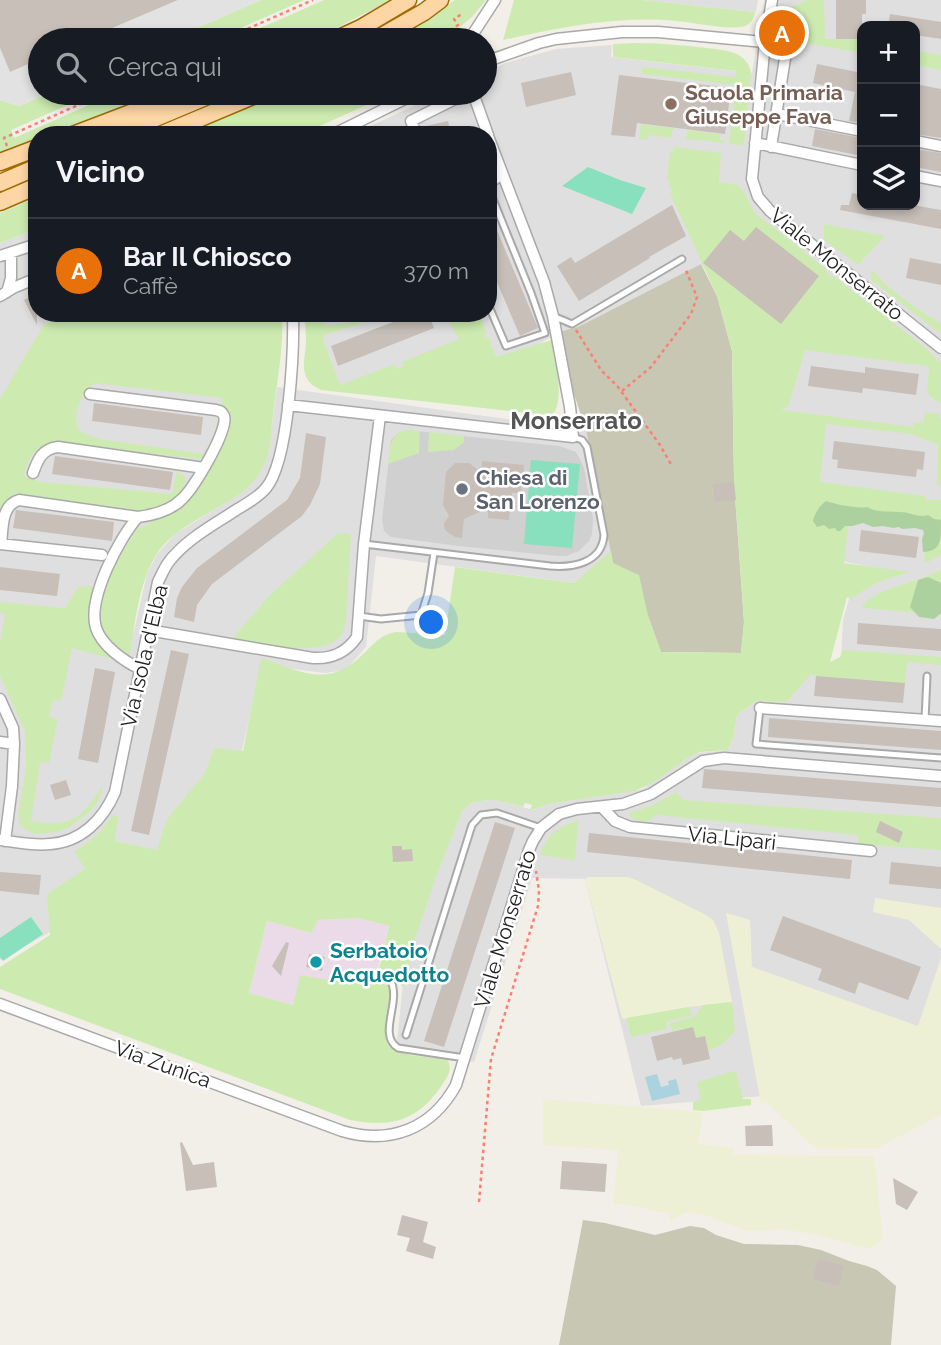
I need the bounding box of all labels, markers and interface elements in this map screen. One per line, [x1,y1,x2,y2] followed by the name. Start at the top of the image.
[759,7,805,59] pin: A
[857,21,920,210] map controls
[857,21,920,84] button: +
[28,28,497,105] search box
[52,48,90,86] icon: search
[108,52,222,82] text: Cerca qui
[685,80,843,129] place label: Scuola Primaria Giuseppe Fava
[857,84,920,147] button: −
[663,96,679,112] marker: Scuola Primaria Giuseppe Fava
[857,147,920,210] button: layers
[56,154,145,189] text: Vicino
[765,203,909,325] street label: Viale Monserrato
[123,242,292,272] text: Bar Il Chiosco
[71,257,87,284] text: A
[404,257,469,284] text: 370 m
[123,272,178,299] text: Caffè
[510,406,642,435] district label: Monserrato
[476,465,600,514] place label: Chiesa di San Lorenzo
[454,481,470,497] marker: Chiesa di San Lorenzo
[115,582,173,730] street label: Via Isola d'Elba
[414,605,448,639] your location
[687,821,777,855] street label: Via Lipari
[469,847,541,1011] street label: Viale Monserrato
[330,938,449,987] place label: Serbatoio Acquedotto
[308,954,324,970] marker: Serbatoio Acquedotto
[111,1035,215,1093] street label: Via Zunica

